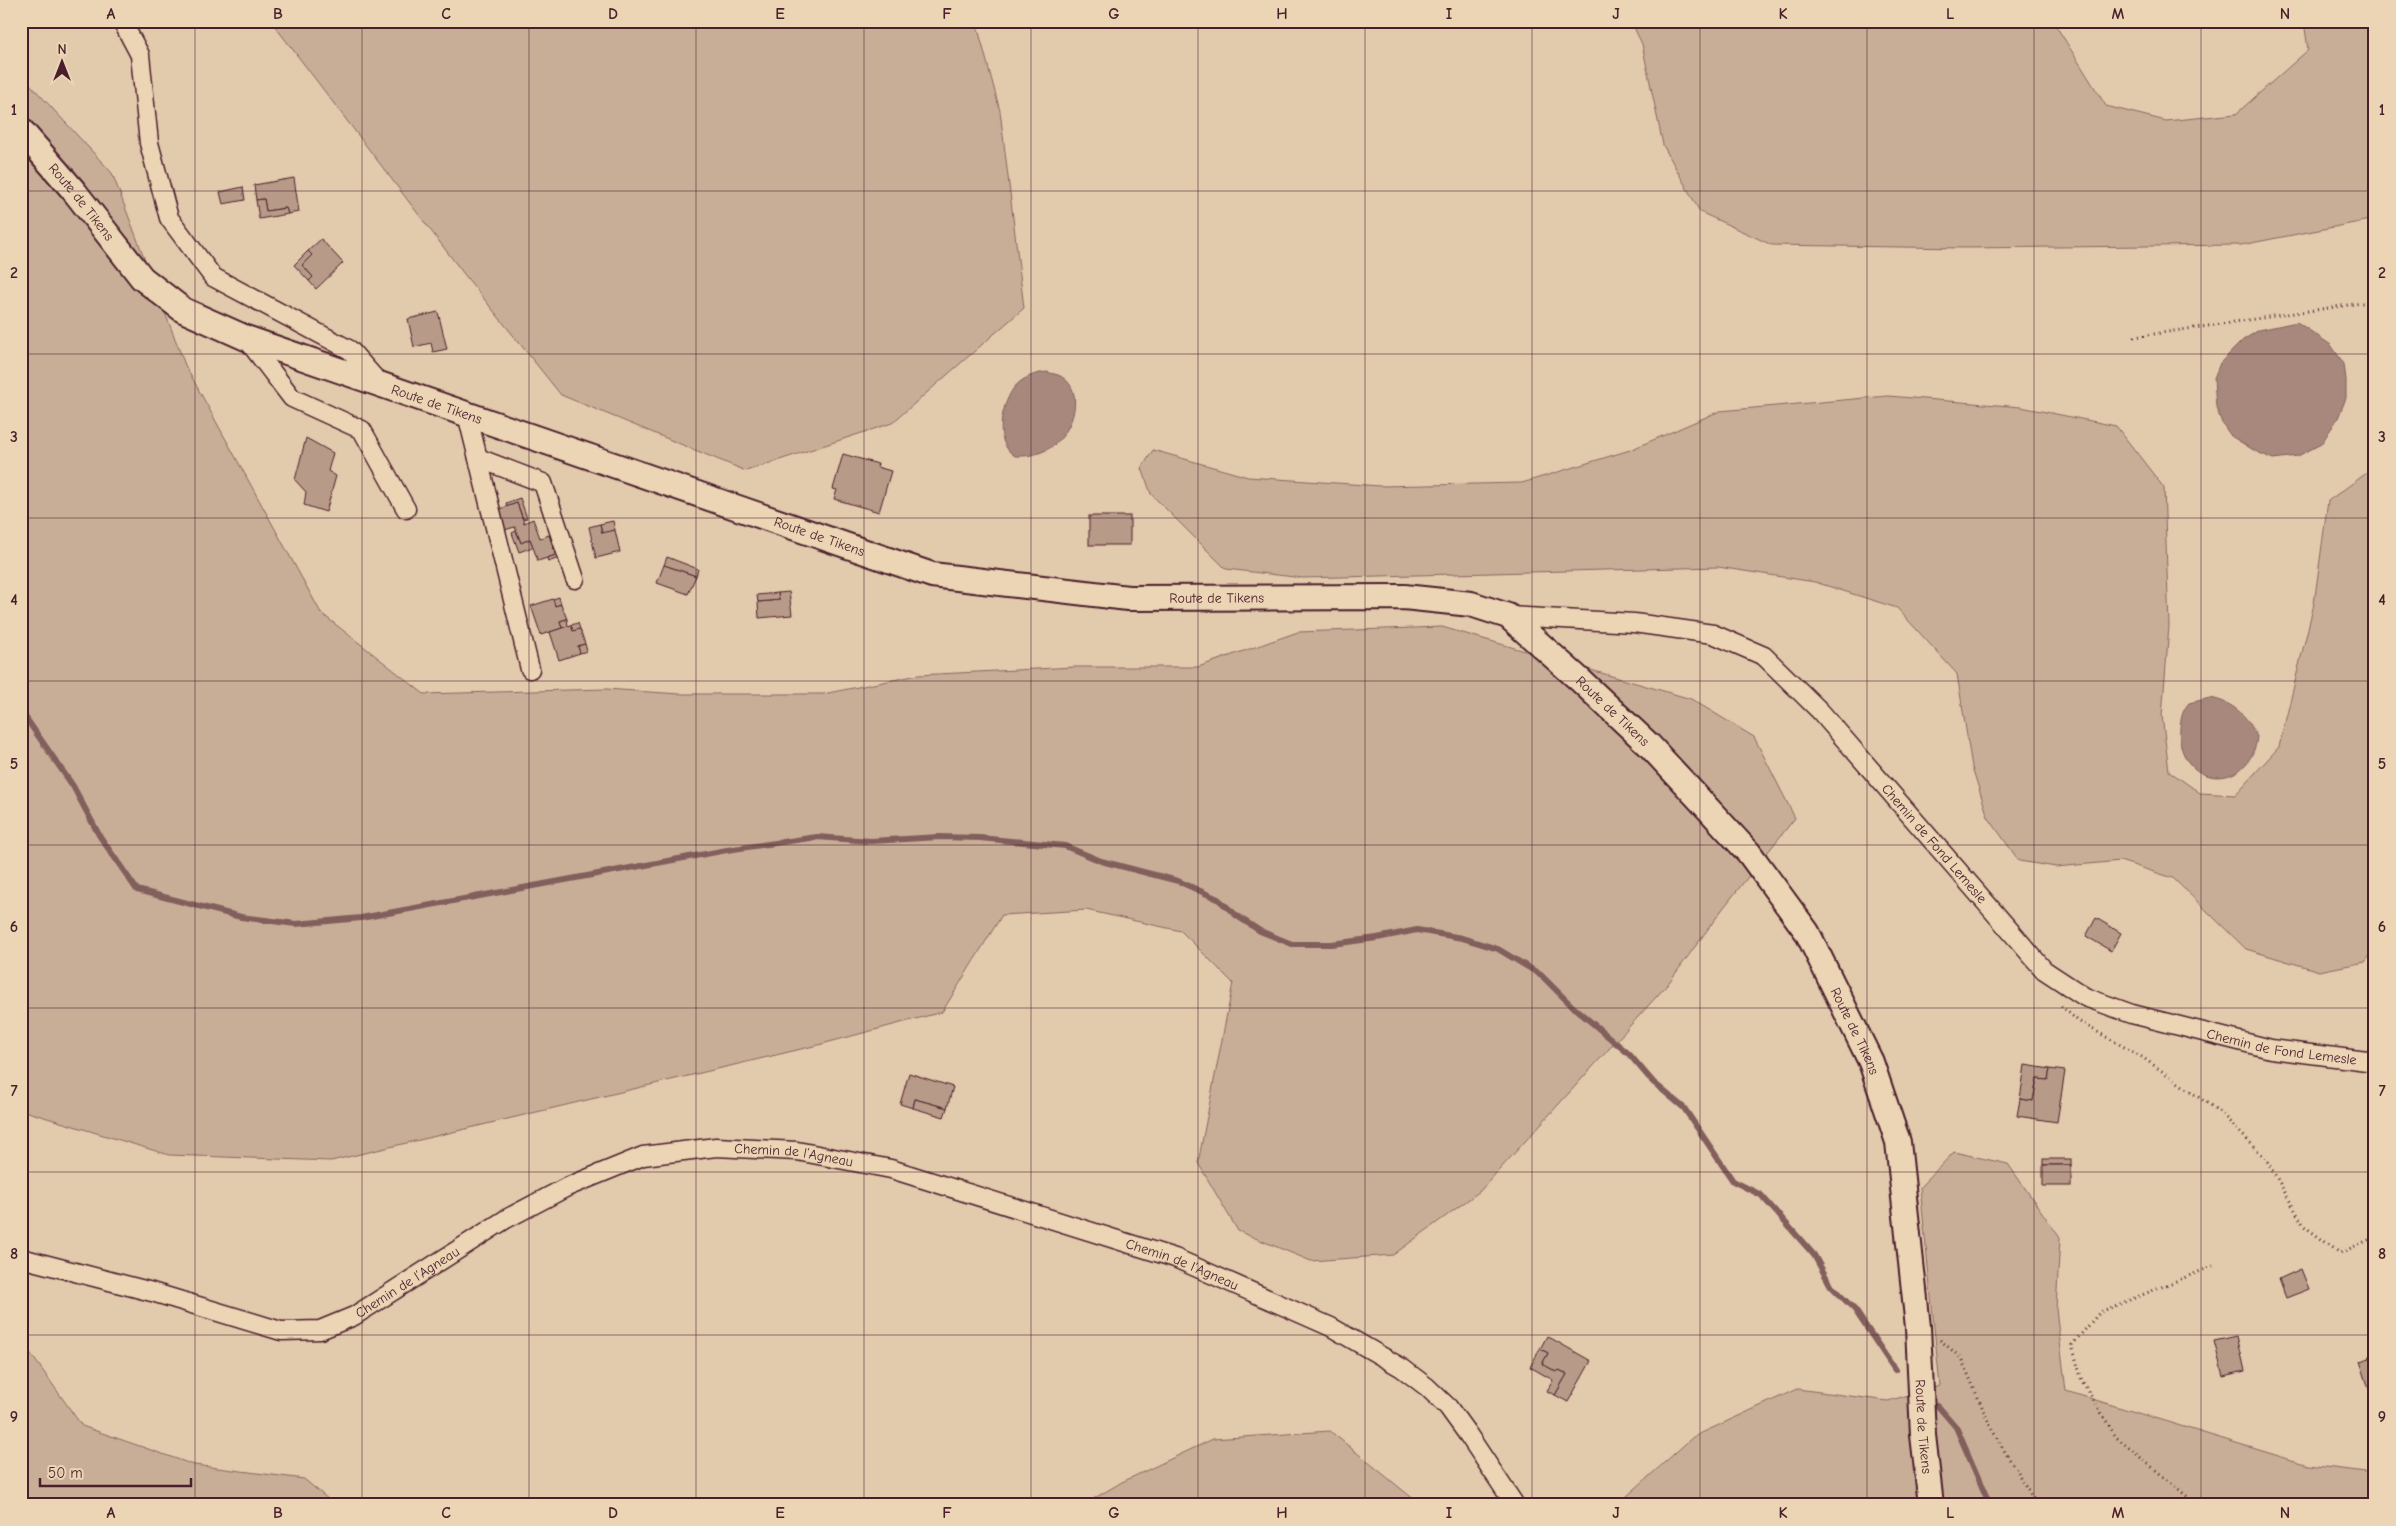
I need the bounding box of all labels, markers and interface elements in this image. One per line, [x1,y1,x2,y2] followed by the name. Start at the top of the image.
[107,5,116,23] text: A
[273,5,283,23] text: B
[441,5,451,23] text: C
[608,5,618,23] text: D
[775,5,785,23] text: E
[942,5,952,23] text: F
[1108,5,1120,23] text: G
[1276,5,1288,23] text: H
[1446,5,1452,23] text: I
[1612,5,1620,23] text: J
[1778,5,1788,23] text: K
[1946,5,1954,23] text: L
[2112,5,2125,23] text: M
[2280,5,2290,23] text: N
[38,38,88,88] north arrow
[57,41,67,58] text: N
[11,101,17,119] text: 1
[2379,101,2385,119] text: 1
[45,160,118,244] street label: Route de Tikens
[10,264,18,282] text: 2
[2378,264,2386,282] text: 2
[389,380,484,427] street label: Route de Tikens
[10,428,18,446] text: 3
[2378,428,2386,446] text: 3
[772,513,867,560] street label: Route de Tikens
[1169,589,1264,606] street label: Route de Tikens
[10,591,18,609] text: 4
[2378,591,2386,609] text: 4
[1573,672,1653,750] street label: Route de Tikens
[10,755,18,773] text: 5
[2378,755,2386,773] text: 5
[1878,780,1991,907] street label: Chemin de Fond Lemesle
[10,918,18,936] text: 6
[2378,918,2386,936] text: 6
[1827,985,1883,1077] street label: Route de Tikens
[2205,1025,2358,1068] street label: Chemin de Fond Lemesle
[10,1082,18,1100] text: 7
[2378,1082,2386,1100] text: 7
[734,1139,855,1170] street label: Chemin de l’Agneau
[1124,1235,1241,1294] street label: Chemin de l’Agneau
[352,1243,462,1321] street label: Chemin de l’Agneau
[10,1245,18,1263] text: 8
[2378,1245,2386,1263] text: 8
[1912,1379,1936,1475] street label: Route de Tikens
[10,1408,18,1426] text: 9
[2378,1408,2386,1426] text: 9
[40,1456,191,1488] scale bar
[48,1464,83,1482] text: 50 m
[107,1504,116,1522] text: A
[273,1504,283,1522] text: B
[441,1504,451,1522] text: C
[608,1504,618,1522] text: D
[775,1504,785,1522] text: E
[942,1504,952,1522] text: F
[1108,1504,1120,1522] text: G
[1276,1504,1288,1522] text: H
[1446,1504,1452,1522] text: I
[1612,1504,1620,1522] text: J
[1778,1504,1788,1522] text: K
[1946,1504,1954,1522] text: L
[2112,1504,2125,1522] text: M
[2280,1504,2290,1522] text: N

